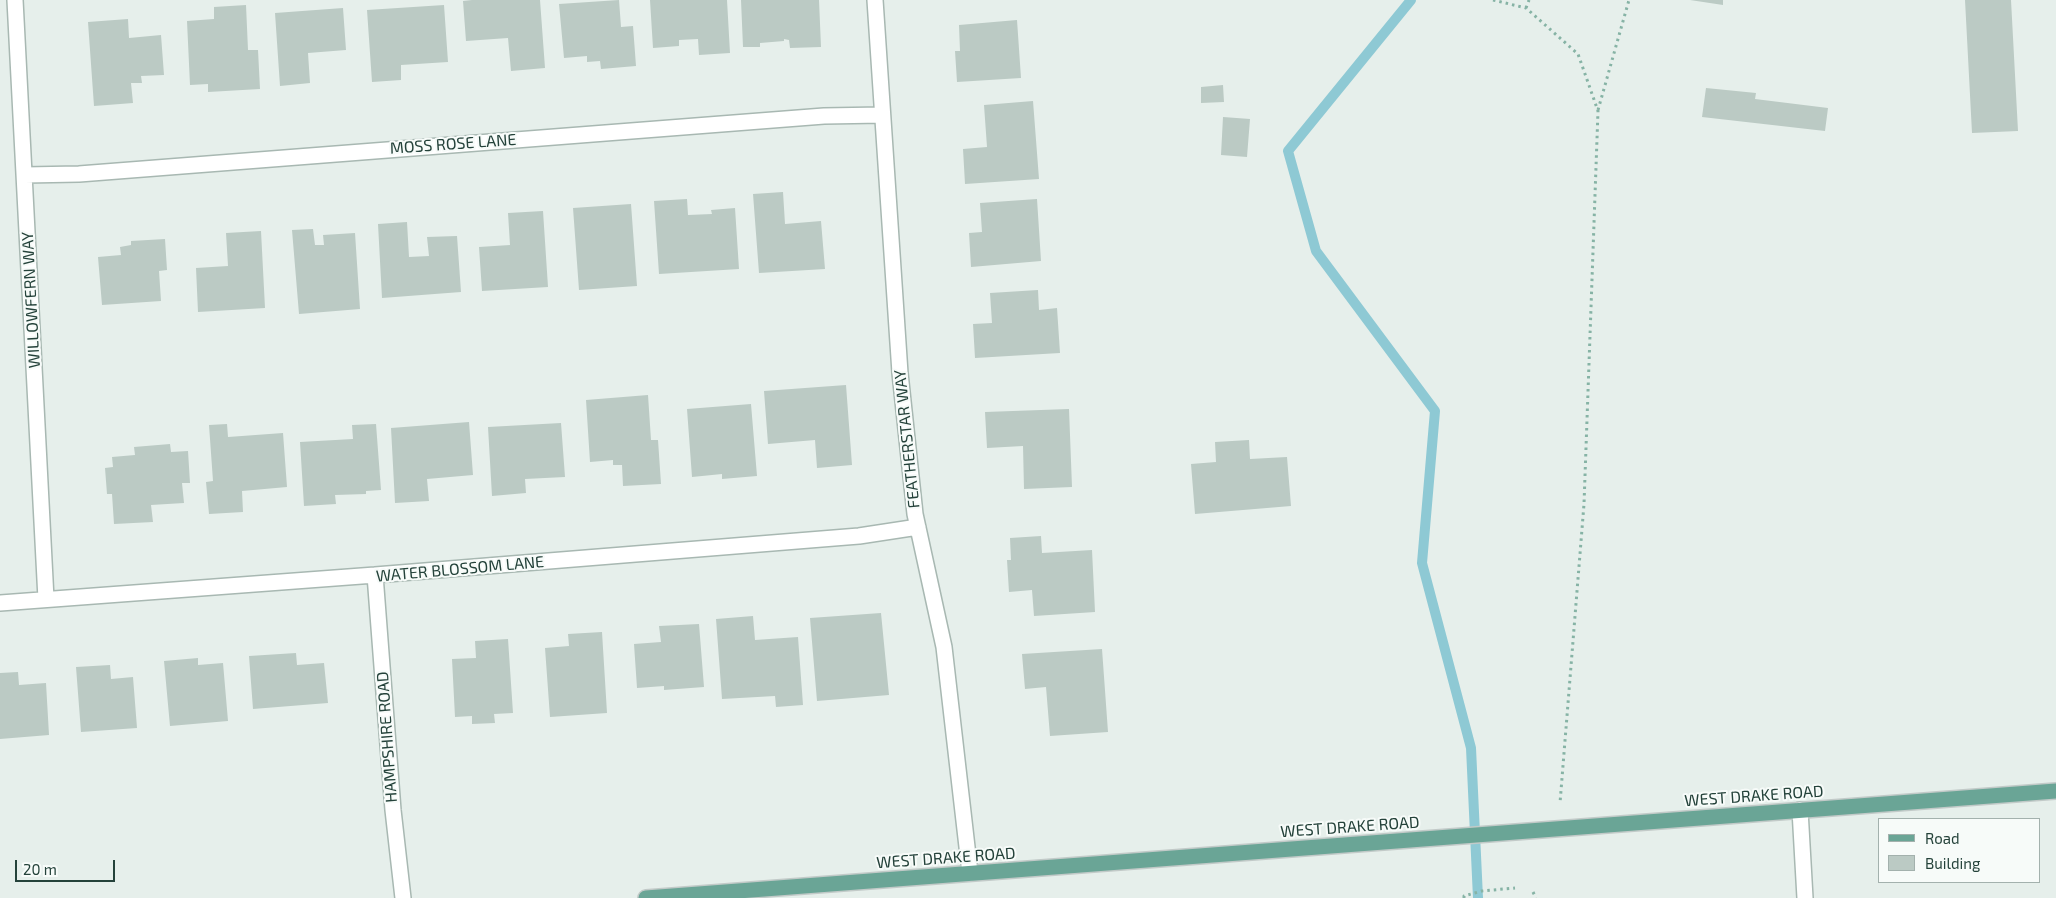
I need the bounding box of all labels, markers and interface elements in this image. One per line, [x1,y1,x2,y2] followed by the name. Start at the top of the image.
[389,130,517,158] street label: MOSS ROSE LANE
[18,231,44,369] street label: WILLOWFERN WAY
[890,369,924,509] street label: FEATHERSTAR WAY
[375,552,545,586] street label: WATER BLOSSOM LANE
[373,671,401,803] street label: HAMPSHIRE ROAD
[1684,782,1824,810] street label: WEST DRAKE ROAD
[1280,813,1420,841] street label: WEST DRAKE ROAD
[1878,818,2041,883] legend
[1925,829,1960,847] text: Road
[876,844,1016,872] street label: WEST DRAKE ROAD
[18,850,118,882] scale bar
[1925,854,1980,872] text: Building
[23,860,57,878] text: 20 m

